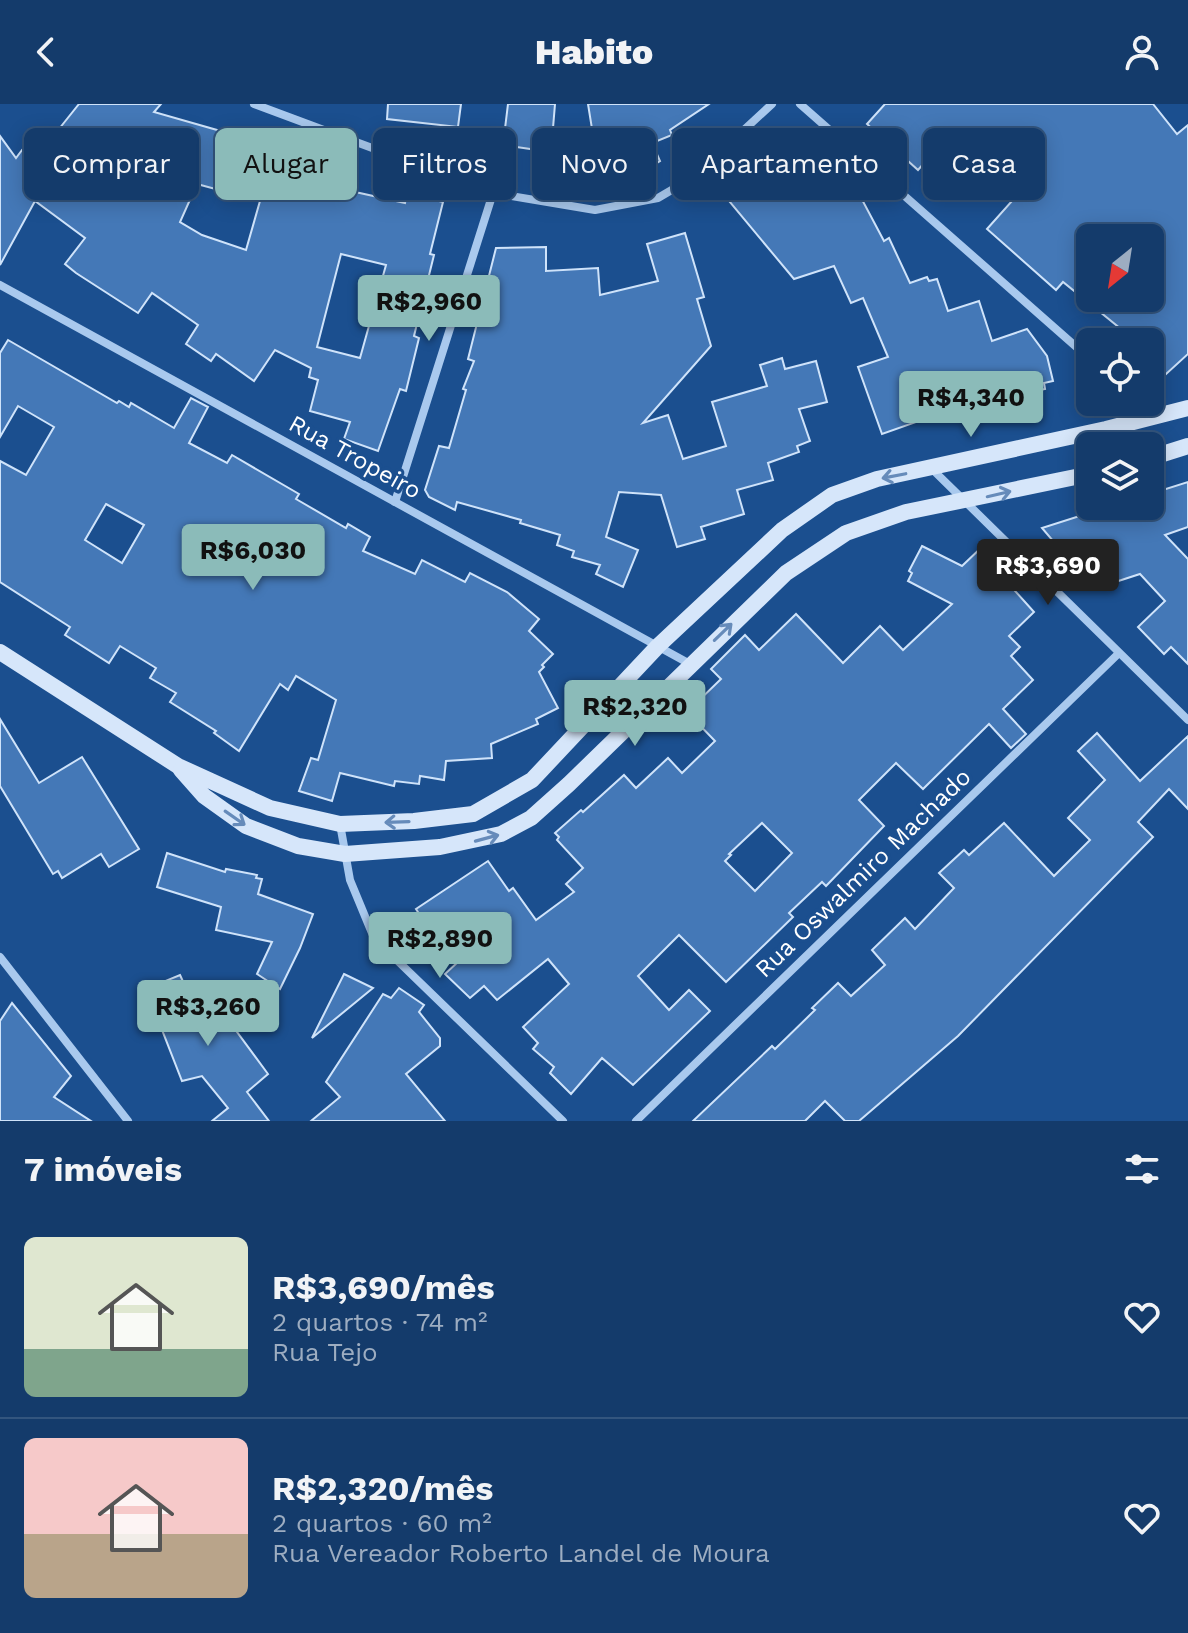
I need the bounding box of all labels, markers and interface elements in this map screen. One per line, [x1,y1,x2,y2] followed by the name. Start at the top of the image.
[24,30,68,74] icon: back
[1120,30,1164,74] icon: person
[535,31,653,73] text: Habito
[24,128,199,200] chip: Comprar
[215,128,357,200] chip: Alugar
[373,128,516,200] chip: Filtros
[532,128,656,200] chip: Novo
[672,128,907,200] chip: Apartamento
[923,128,1045,200] chip: Casa
[1076,224,1164,312] north arrow
[1076,224,1164,520] map controls
[355,275,503,343] pin: R$2,960
[376,286,482,316] text: R$2,960
[1076,328,1164,416] button: locate
[897,371,1045,439] pin: R$4,340
[917,382,1025,412] text: R$4,340
[284,409,426,505] street label: Rua Tropeiro
[1076,432,1164,520] button: layers
[882,469,907,484] one-way arrow
[985,486,1011,501] one-way arrow
[179,524,327,592] pin: R$6,030
[200,535,306,565] text: R$6,030
[974,539,1122,607] pin: R$3,690
[995,550,1101,580] text: R$3,690
[713,623,732,642] one-way arrow
[561,680,709,748] pin: R$2,320
[582,691,688,721] text: R$2,320
[749,763,977,983] street label: Rua Oswalmiro Machado
[224,810,246,826] one-way arrow
[384,814,411,829] one-way arrow
[474,829,500,844] one-way arrow
[366,912,514,980] pin: R$2,890
[387,923,493,953] text: R$2,890
[134,980,282,1048] pin: R$3,260
[155,991,261,1021] text: R$3,260
[1120,1147,1164,1191] icon: filters
[24,1149,182,1189] text: 7 imóveis
[272,1267,495,1307] text: R$3,690/mês
[88,1269,184,1365] icon: home
[1120,1295,1164,1339] icon: heart
[272,1307,488,1337] text: 2 quartos · 74 m²
[272,1337,378,1367] text: Rua Tejo
[272,1468,493,1508] text: R$2,320/mês
[88,1470,184,1566] icon: home
[1120,1496,1164,1540] icon: heart
[272,1508,492,1538] text: 2 quartos · 60 m²
[272,1538,770,1568] text: Rua Vereador Roberto Landel de Moura

